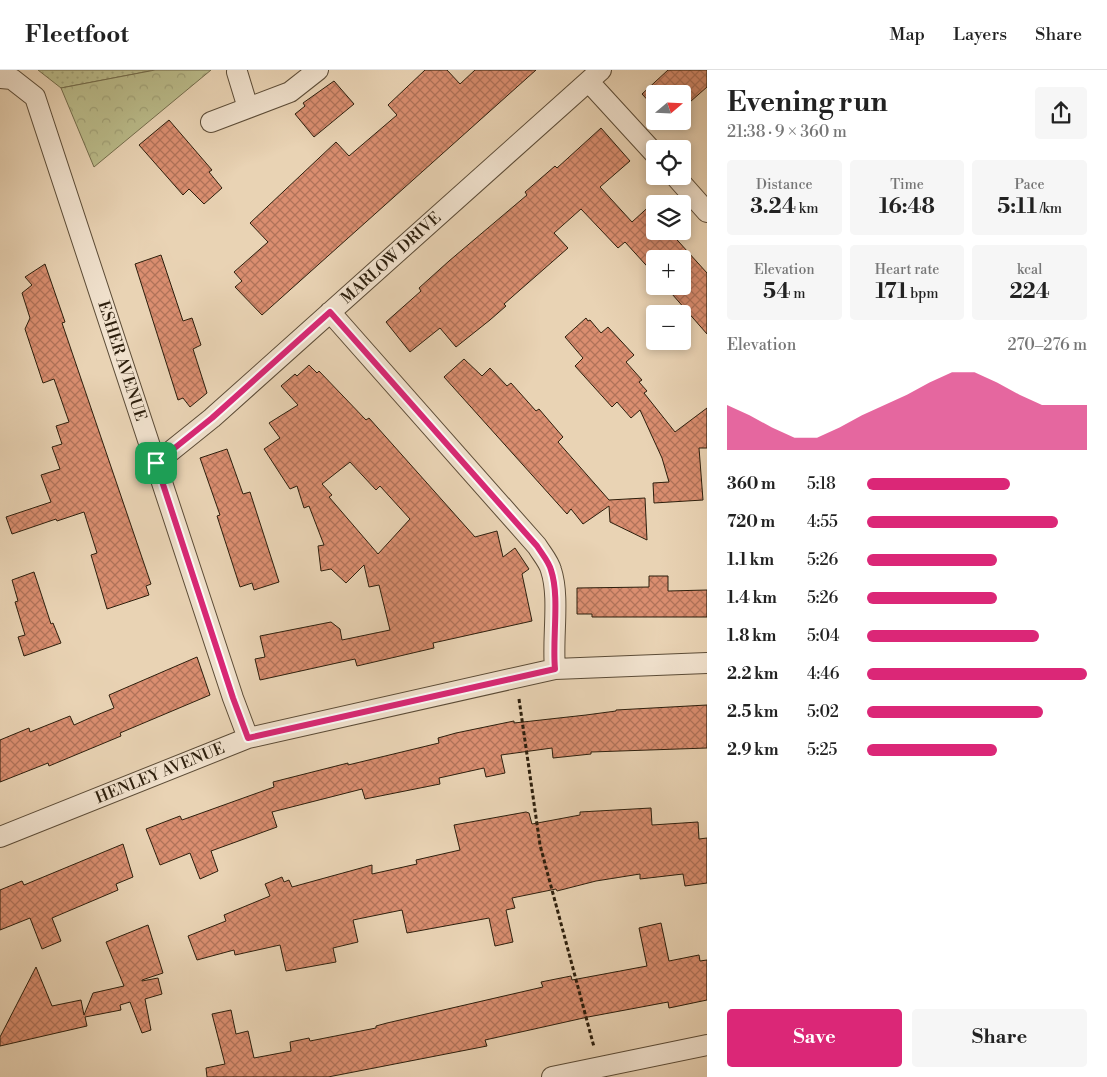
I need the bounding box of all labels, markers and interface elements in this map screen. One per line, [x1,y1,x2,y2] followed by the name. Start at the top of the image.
[25,20,129,50] text: Fleetfoot
[890,23,925,46] text: Map
[953,23,1007,46] text: Layers
[1035,23,1082,46] text: Share
[646,85,691,130] north arrow
[646,85,691,350] map controls
[727,85,888,120] text: Evening run
[1035,87,1087,139] button: share
[727,122,847,142] text: 21:38 · 9 × 360 m
[646,140,691,185] button: locate
[756,176,813,194] text: Distance
[890,176,924,194] text: Time
[1015,176,1045,194] text: Pace
[750,194,796,220] text: 3.24
[879,194,935,220] text: 16:48
[997,194,1037,220] text: 5:11
[646,195,691,240] button: layers
[796,200,818,218] text: km
[1037,200,1062,218] text: /km
[337,208,445,308] street label: MARLOW DRIVE
[646,250,691,295] button: +
[754,261,815,279] text: Elevation
[875,261,939,279] text: Heart rate
[1017,261,1042,279] text: kcal
[763,279,790,305] text: 54
[875,279,907,305] text: 171
[1009,279,1050,305] text: 224
[790,285,806,303] text: m
[907,285,939,303] text: bpm
[93,298,151,424] street label: ESHER AVENUE
[646,305,691,350] button: −
[727,335,796,355] text: Elevation
[1007,335,1087,355] text: 270–276 m
[135,442,177,484] pin
[142,449,170,477] icon: arrive
[727,474,775,494] text: 360 m
[807,474,836,494] text: 5:18
[727,512,775,532] text: 720 m
[807,512,838,532] text: 4:55
[727,550,774,570] text: 1.1 km
[807,550,838,570] text: 5:26
[727,588,777,608] text: 1.4 km
[807,588,838,608] text: 5:26
[727,626,776,646] text: 1.8 km
[807,626,840,646] text: 5:04
[727,664,778,684] text: 2.2 km
[807,664,839,684] text: 4:46
[727,702,778,722] text: 2.5 km
[807,702,839,722] text: 5:02
[92,738,228,808] street label: HENLEY AVENUE
[727,740,778,760] text: 2.9 km
[807,740,837,760] text: 5:25
[727,1009,902,1067] button: Save
[912,1009,1087,1067] button: Share

